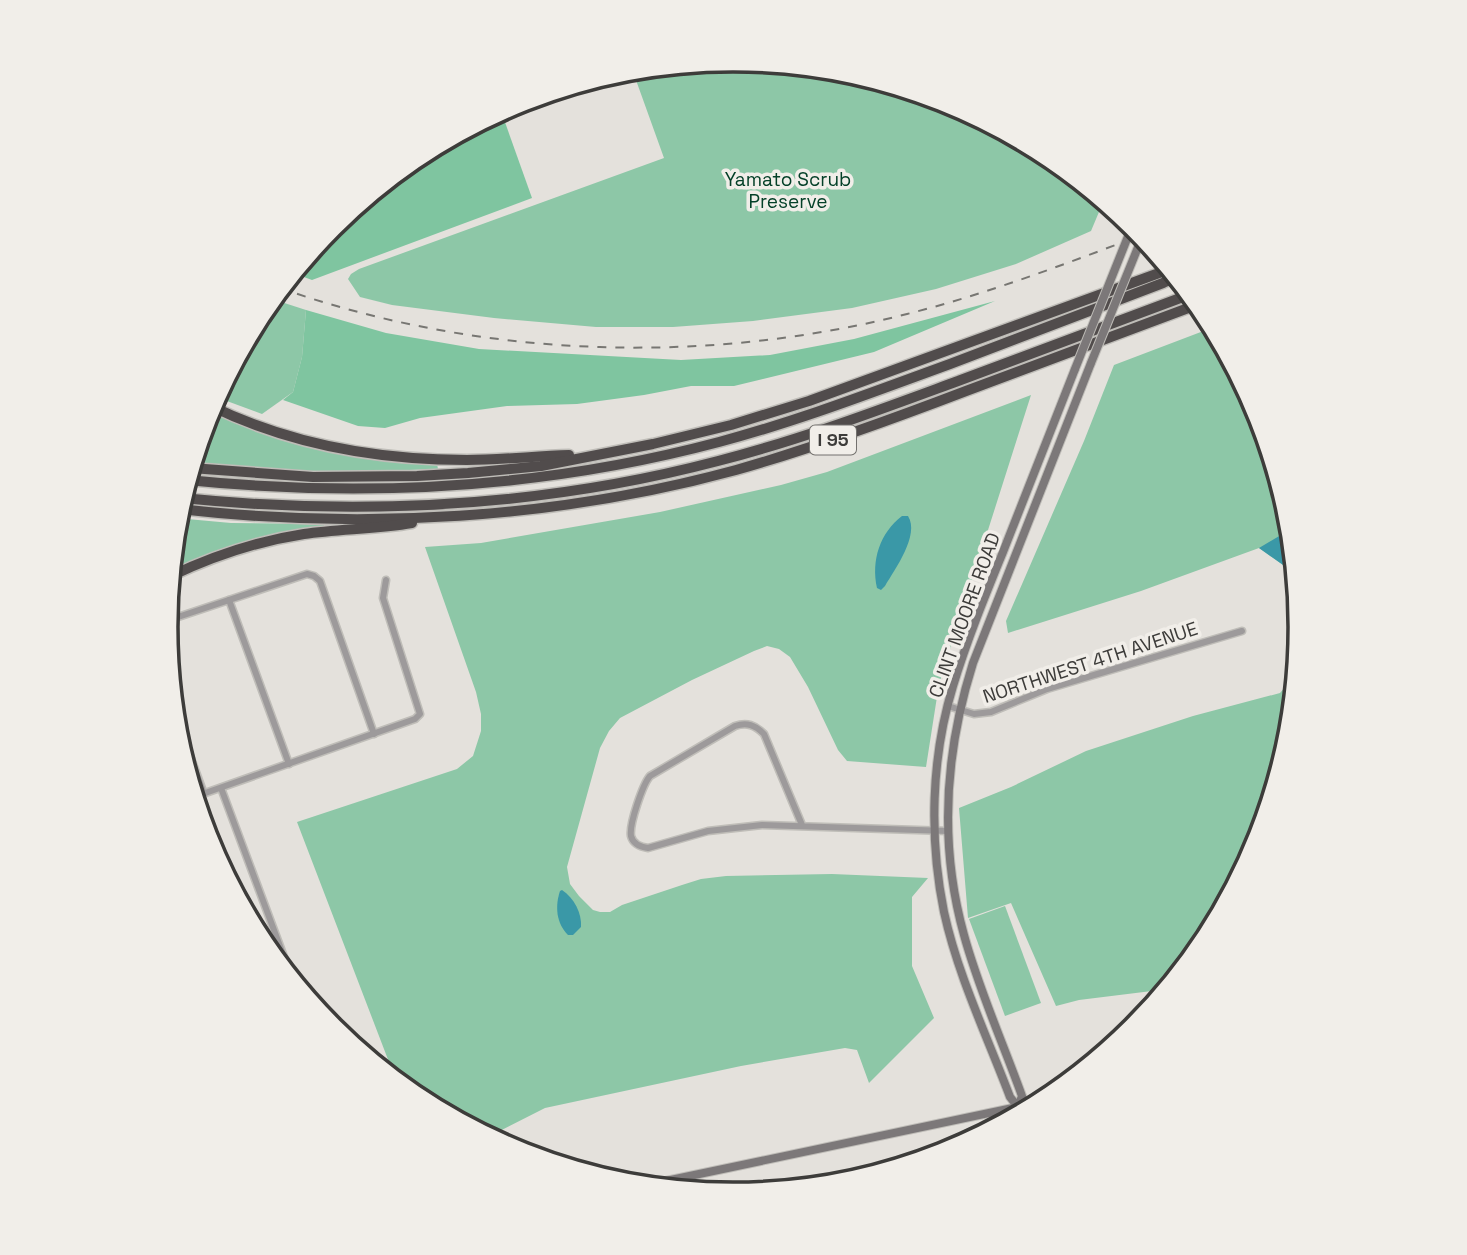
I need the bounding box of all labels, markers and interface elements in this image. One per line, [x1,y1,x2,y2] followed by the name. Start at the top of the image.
[725,167,851,214] park label: Yamato Scrub Preserve
[810,426,856,454] road number: I 95
[923,529,1006,701] street label: CLINT MOORE ROAD
[980,616,1201,709] street label: NORTHWEST 4TH AVENUE

